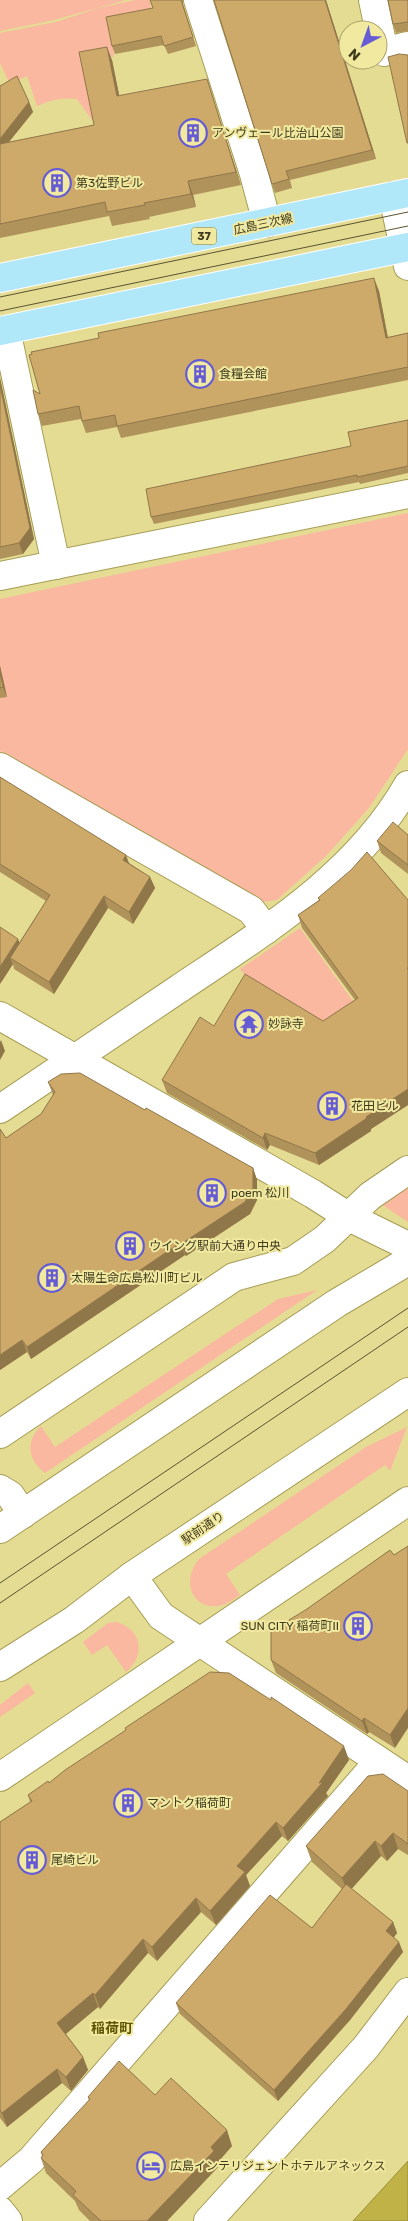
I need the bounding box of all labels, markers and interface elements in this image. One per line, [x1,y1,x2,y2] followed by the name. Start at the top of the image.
[338,20,388,70] north arrow
[345,45,364,64] text: N
[178,118,208,148] building icon: アンヴェール比治山公園
[212,126,344,140] place label: アンヴェール比治山公園
[42,168,72,198] building icon: 第3佐野ビル
[76,176,143,190] place label: 第3佐野ビル
[232,211,294,237] street label: 広島三次線
[192,228,216,245] road number: 37
[185,359,215,389] building icon: 食糧会館
[219,367,267,381] place label: 食糧会館
[234,1009,264,1039] temple icon: 妙詠寺
[268,1017,304,1031] place label: 妙詠寺
[317,1091,347,1121] building icon: 花田ビル
[351,1099,399,1113] place label: 花田ビル
[197,1178,227,1208] building icon: poem 松川
[231,1186,289,1200] place label: poem 松川
[115,1231,145,1261] building icon: ウイング駅前大通り中央
[149,1239,281,1253] place label: ウイング駅前大通り中央
[37,1263,67,1293] building icon: 太陽生命広島松川町ビル
[71,1271,203,1285] place label: 太陽生命広島松川町ビル
[179,1509,227,1547] street label: 駅前通り
[343,1611,373,1641] building icon: SUN CITY 稲荷町II
[241,1619,339,1633] place label: SUN CITY 稲荷町II
[113,1788,143,1818] building icon: マントク稲荷町
[147,1796,231,1810] place label: マントク稲荷町
[17,1845,47,1875] building icon: 尾崎ビル
[51,1853,99,1867] place label: 尾崎ビル
[91,2020,133,2037] district label: 稲荷町
[136,2151,166,2181] hotel icon: 広島インテリジェントホテルアネックス
[170,2159,386,2173] place label: 広島インテリジェントホテルアネックス

